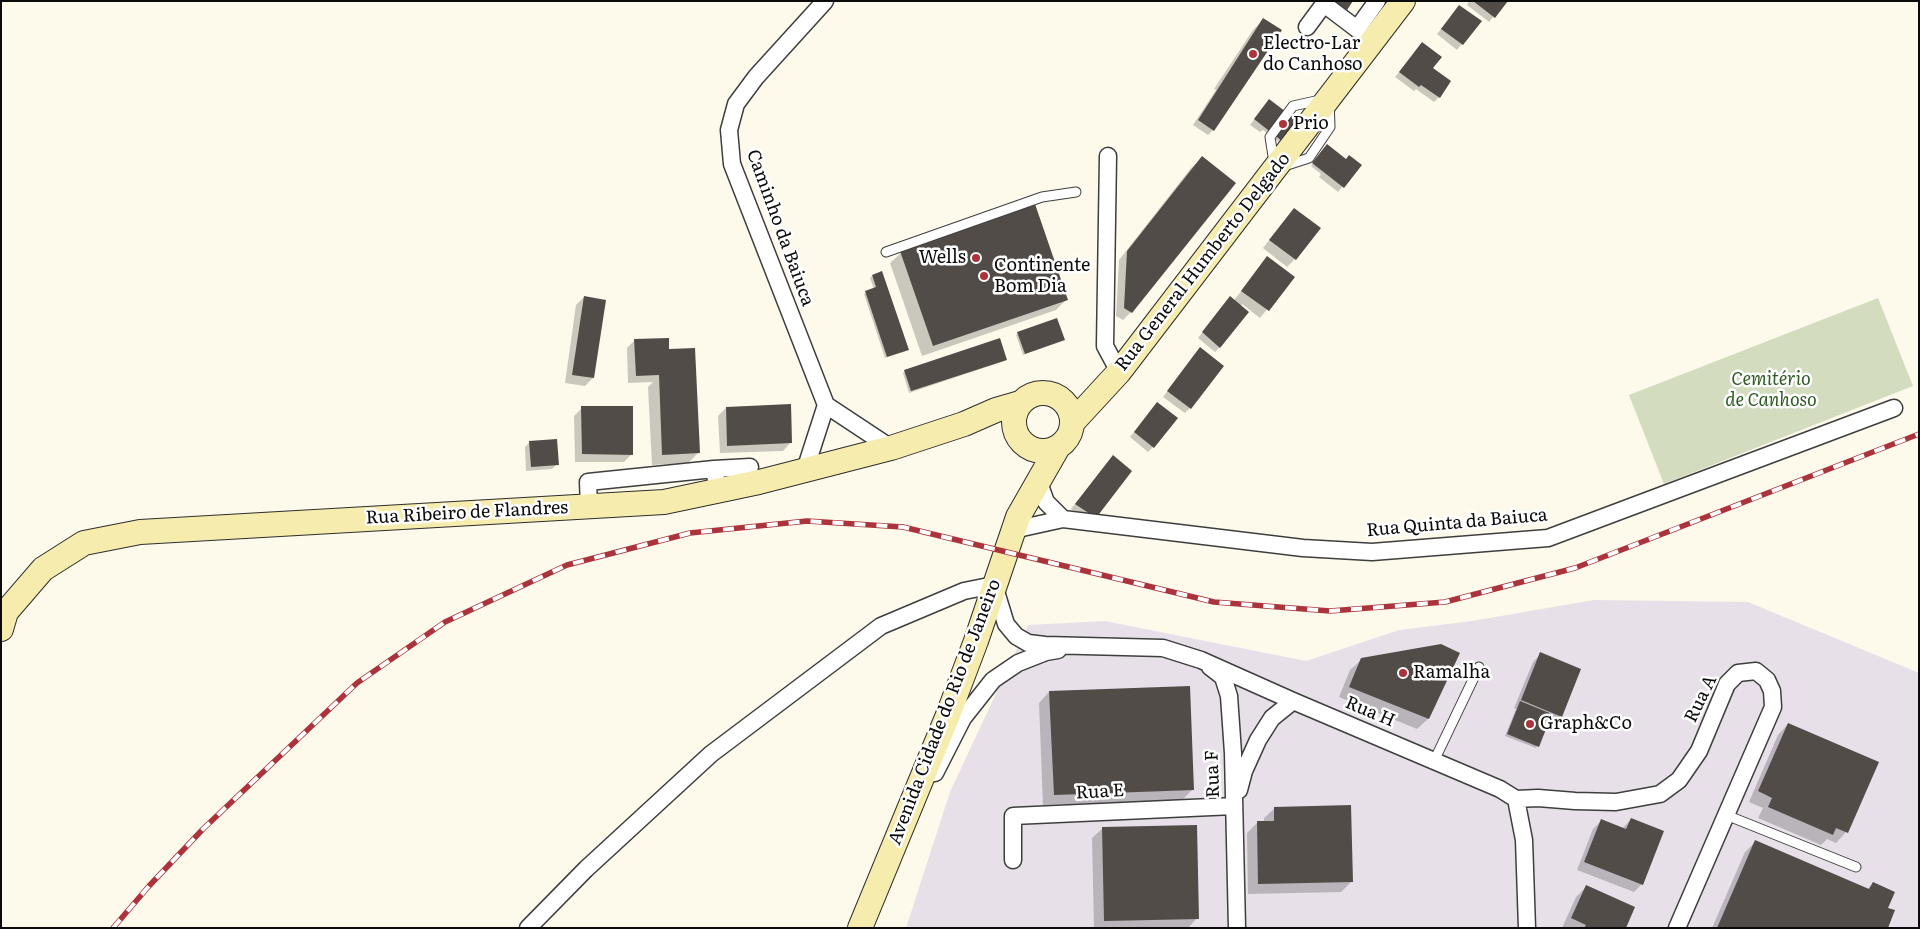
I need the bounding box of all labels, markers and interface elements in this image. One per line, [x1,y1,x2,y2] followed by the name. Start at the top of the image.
[1263,33,1363,76] place label: Electro-Lar do Canhoso
[1247,48,1259,60] marker: Electro-Lar do Canhoso
[1293,113,1329,135] place label: Prio
[1277,118,1289,130] marker: Prio
[742,147,818,309] street label: Caminho da Baiuca
[1111,149,1295,375] street label: Rua General Humberto Delgado
[919,247,966,269] place label: Wells
[970,252,982,264] marker: Wells
[994,255,1090,298] place label: Continente Bom Dia
[978,270,990,282] marker: Continente Bom Dia
[1725,369,1817,412] park label: Cemitério de Canhoso
[365,497,569,529] street label: Rua Ribeiro de Flandres
[1366,504,1548,542] street label: Rua Quinta da Baiuca
[884,576,1006,848] street label: Avenida Cidade do Rio de Janeiro
[1413,662,1490,684] place label: Ramalha
[1397,667,1409,679] marker: Ramalha
[1680,672,1722,726] street label: Rua A
[1342,692,1398,732] street label: Rua H
[1540,713,1632,735] place label: Graph&Co
[1524,718,1536,730] marker: Graph&Co
[1201,750,1225,798] street label: Rua F
[1075,780,1125,804] street label: Rua E

